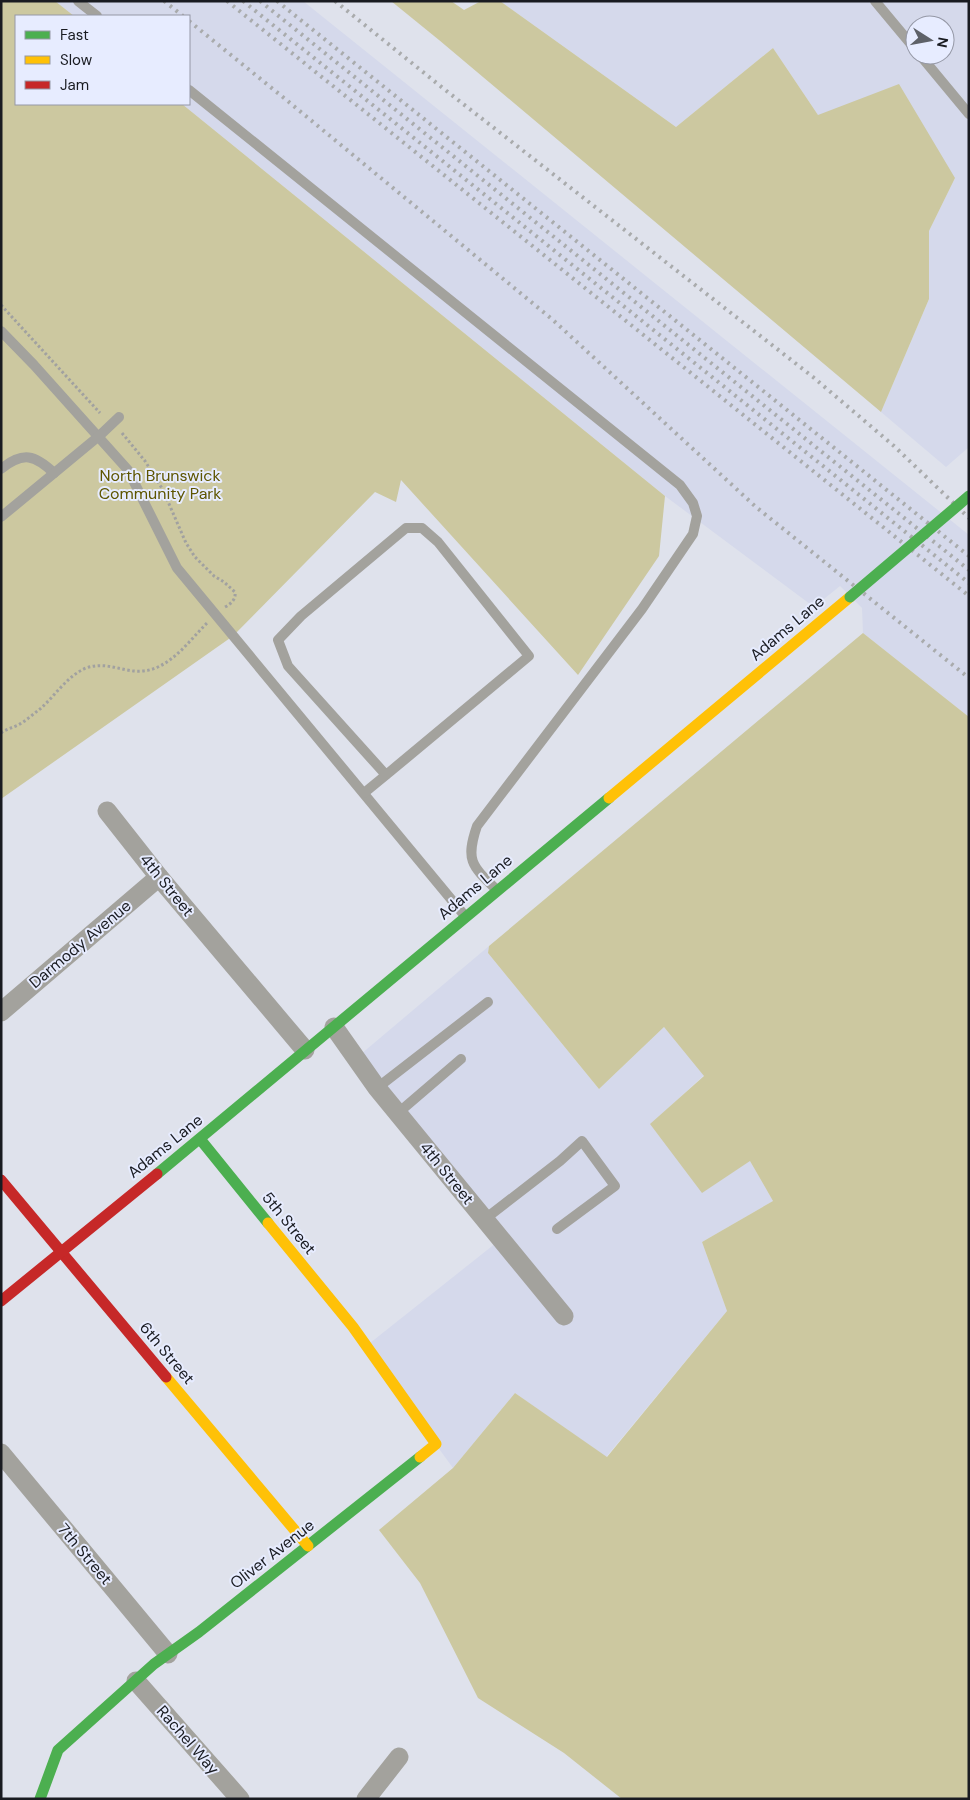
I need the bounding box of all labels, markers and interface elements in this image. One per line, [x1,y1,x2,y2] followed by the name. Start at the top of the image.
[15,15,190,105] legend
[905,15,955,65] north arrow
[60,25,89,45] text: Fast
[933,36,953,49] text: N
[60,50,93,70] text: Slow
[60,75,89,95] text: Jam
[99,465,221,504] park label: North Brunswick Community Park
[745,591,829,665] street label: Adams Lane
[135,849,199,921] street label: 4th Street
[433,850,517,924] street label: Adams Lane
[25,895,135,993] street label: Darmody Avenue
[123,1109,207,1183] street label: Adams Lane
[415,1137,479,1209] street label: 4th Street
[257,1187,321,1259] street label: 5th Street
[135,1317,199,1389] street label: 6th Street
[226,1514,318,1594] street label: Oliver Avenue
[53,1519,117,1589] street label: 7th Street
[152,1701,224,1779] street label: Rachel Way

